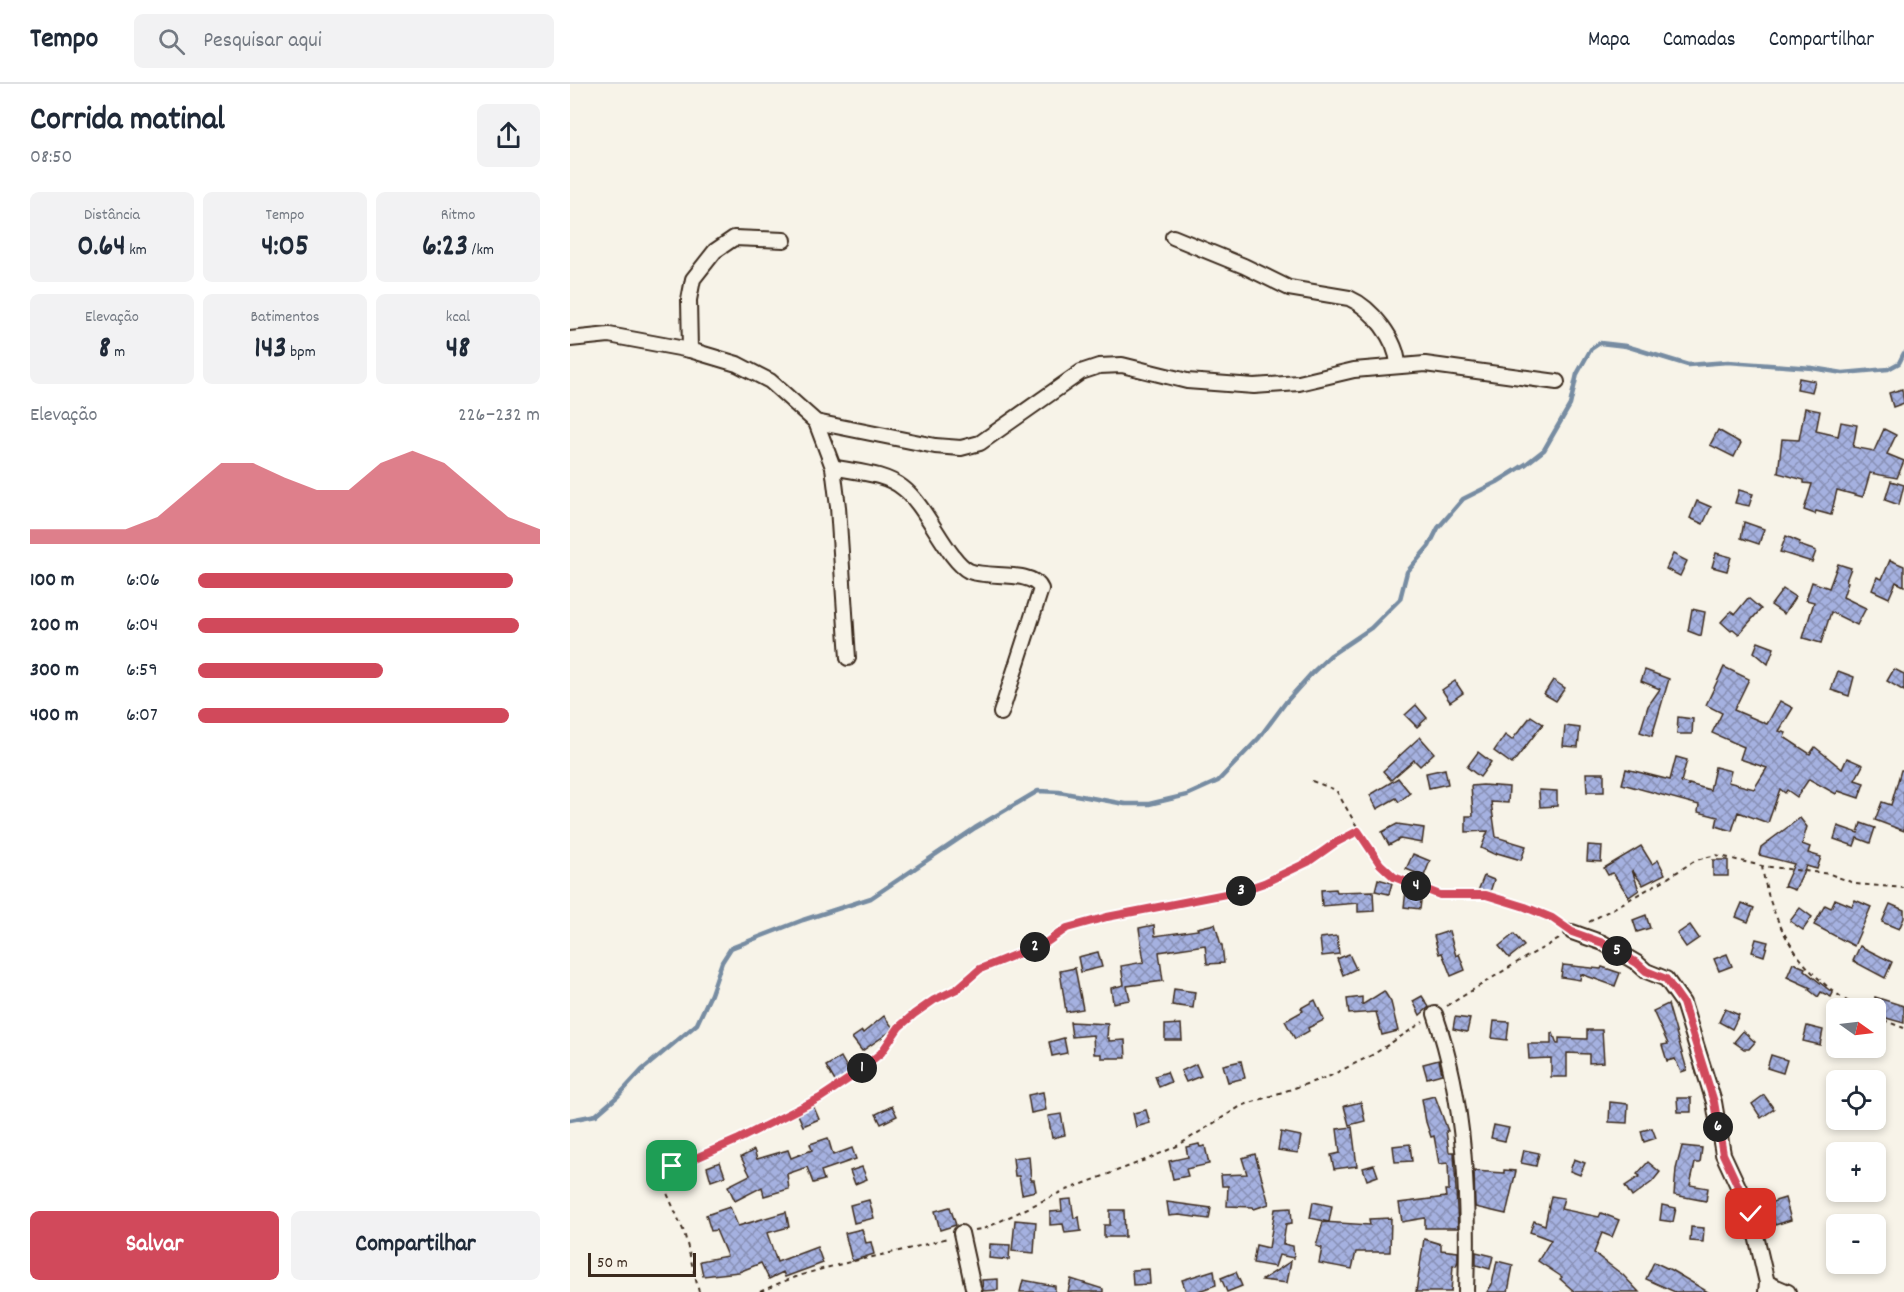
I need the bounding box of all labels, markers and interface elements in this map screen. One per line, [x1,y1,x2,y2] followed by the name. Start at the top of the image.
[134,14,554,68] search box
[30,21,98,61] text: Tempo
[155,25,188,58] icon: search
[203,26,322,57] text: Pesquisar aqui
[1588,26,1630,56] text: Mapa
[1663,26,1736,56] text: Camadas
[1769,26,1874,56] text: Compartilhar
[30,98,225,145] text: Corrida matinal
[477,104,540,167] button: share
[30,144,72,172] text: 08:50
[84,204,140,227] text: Distância
[266,204,304,227] text: Tempo
[441,204,475,227] text: Ritmo
[77,227,126,270] text: 0.64
[261,227,309,270] text: 4:05
[422,227,468,270] text: 6:23
[126,239,147,262] text: km
[468,239,494,262] text: /km
[85,306,139,329] text: Elevação
[250,306,320,329] text: Batimentos
[446,306,470,329] text: kcal
[99,329,111,372] text: 8
[254,329,287,372] text: 143
[446,329,470,372] text: 48
[111,341,125,364] text: m
[287,341,316,364] text: bpm
[30,402,97,430] text: Elevação
[458,402,540,430] text: 226–232 m
[30,567,75,595] text: 100 m
[126,567,160,595] text: 6:06
[30,612,79,640] text: 200 m
[126,612,158,640] text: 6:04
[30,657,79,685] text: 300 m
[126,657,158,685] text: 6:59
[30,702,78,730] text: 400 m
[126,702,158,730] text: 6:07
[1401,871,1431,901] pin: 4
[1413,874,1419,897] text: 4
[1226,876,1256,906] pin: 3
[1237,879,1245,902] text: 3
[1020,932,1050,962] pin: 2
[1032,935,1039,958] text: 2
[1602,936,1632,966] pin: 5
[1613,939,1621,962] text: 5
[1826,998,1886,1058] north arrow
[1826,998,1886,1274] map controls
[847,1053,877,1083] pin: 1
[860,1056,864,1079] text: 1
[1826,1070,1886,1130] button: locate
[1703,1112,1733,1142] pin: 6
[1714,1115,1722,1138] text: 6
[646,1140,697,1191] pin
[1826,1142,1886,1202] button: +
[655,1149,688,1182] icon: arrive
[1725,1188,1776,1239] pin
[1734,1197,1767,1230] icon: check
[30,1211,279,1280] button: Salvar
[291,1211,540,1280] button: Compartilhar
[1826,1214,1886,1274] button: −
[588,1250,696,1278] scale bar
[597,1252,628,1275] text: 50 m

